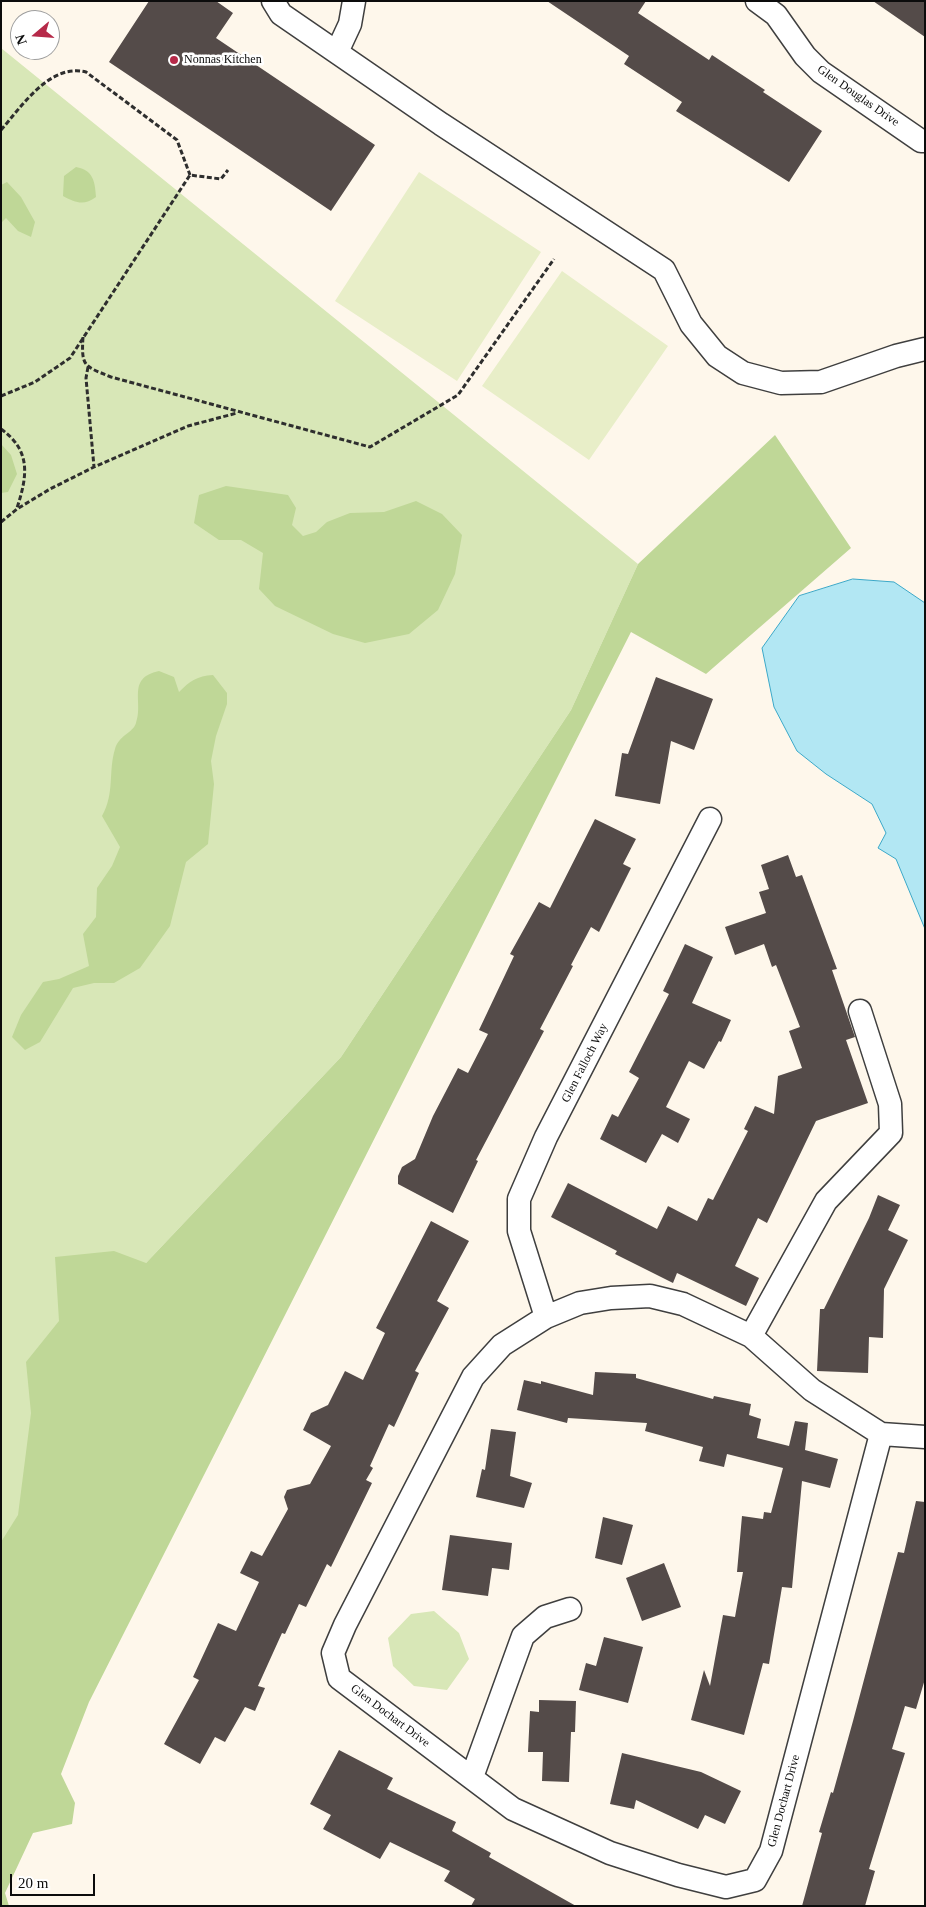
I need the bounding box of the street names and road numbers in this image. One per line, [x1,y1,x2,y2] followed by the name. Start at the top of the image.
[814,62,902,130] street label: Glen Douglas Drive
[559,1021,611,1105] street label: Glen Falloch Way
[348,1682,432,1750] street label: Glen Dochart Drive
[765,1753,803,1849] street label: Glen Dochart Drive

